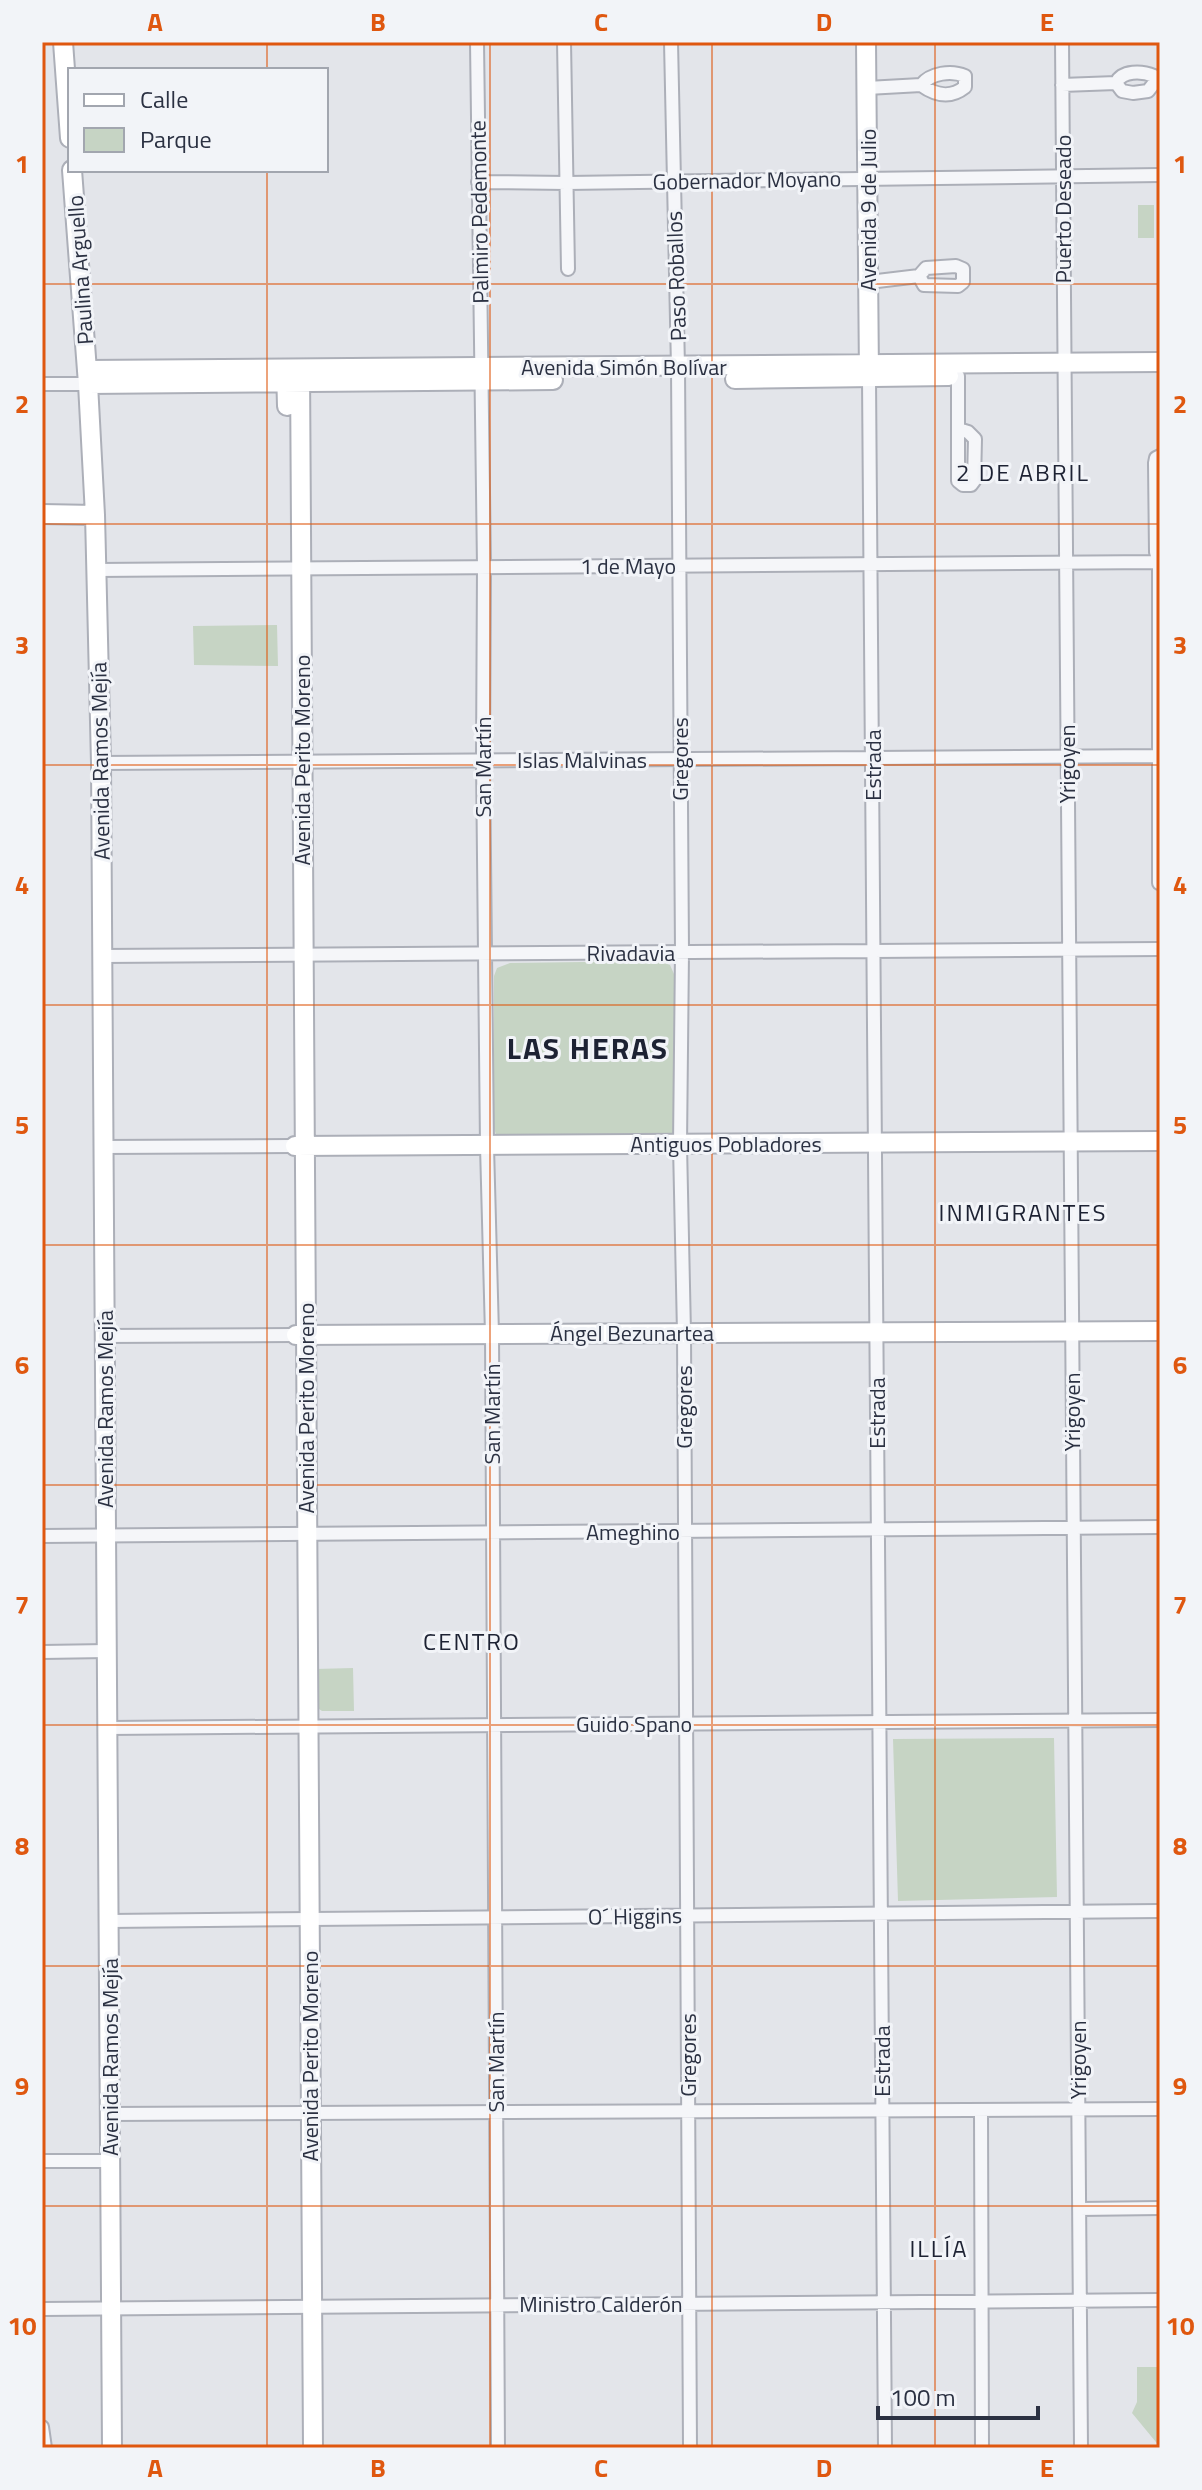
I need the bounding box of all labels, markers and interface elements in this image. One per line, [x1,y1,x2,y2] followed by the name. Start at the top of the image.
[147,2,163,41] text: A
[370,2,386,41] text: B
[594,2,608,41] text: C
[816,2,832,41] text: D
[1040,2,1054,41] text: E
[68,68,328,172] legend
[140,81,188,117] text: Calle
[460,120,498,304] street label: Palmiro Pedemonte
[140,121,212,157] text: Parque
[851,129,885,291] street label: Avenida 9 de Julio
[1046,135,1080,283] street label: Puerto Deseado
[15,144,29,183] text: 1
[1173,144,1187,183] text: 1
[652,161,842,199] street label: Gobernador Moyano
[58,194,102,346] street label: Paulina Arguello
[657,210,695,342] street label: Paso Roballos
[521,350,727,384] street label: Avenida Simón Bolívar
[15,384,29,423] text: 2
[1173,384,1187,423] text: 2
[956,454,1090,490] district label: 2 DE ABRIL
[580,549,676,583] street label: 1 de Mayo
[15,625,29,664] text: 3
[1173,625,1187,664] text: 3
[285,655,319,865] street label: Avenida Perito Moreno
[81,662,119,860] street label: Avenida Ramos Mejía
[466,716,500,818] street label: San Martín
[663,717,697,801] street label: Gregores
[1050,725,1084,803] street label: Yrigoyen
[856,729,890,801] street label: Estrada
[517,743,647,777] street label: Islas Malvinas
[15,865,29,904] text: 4
[1173,865,1187,904] text: 4
[587,936,675,970] street label: Rivadavia
[507,1025,669,1071] district label: LAS HERAS
[15,1105,29,1144] text: 5
[1173,1105,1187,1144] text: 5
[630,1127,822,1161] street label: Antiguos Pobladores
[939,1194,1107,1230] district label: INMIGRANTES
[289,1303,323,1513] street label: Avenida Perito Moreno
[88,1310,122,1508] street label: Avenida Ramos Mejía
[550,1316,714,1350] street label: Ángel Bezunartea
[15,1345,29,1384] text: 6
[1173,1345,1187,1384] text: 6
[475,1363,509,1465] street label: San Martín
[667,1365,701,1449] street label: Gregores
[1055,1373,1089,1451] street label: Yrigoyen
[860,1377,894,1449] street label: Estrada
[586,1515,680,1549] street label: Ameghino
[15,1585,29,1624] text: 7
[1173,1585,1187,1624] text: 7
[423,1623,521,1659] district label: CENTRO
[576,1707,692,1741] street label: Guido Spano
[15,1826,29,1865] text: 8
[1173,1826,1187,1865] text: 8
[588,1898,682,1934] street label: O´ Higgins
[293,1951,327,2161] street label: Avenida Perito Moreno
[93,1958,127,2156] street label: Avenida Ramos Mejía
[479,2011,513,2113] street label: San Martín
[671,2013,705,2097] street label: Gregores
[1061,2021,1095,2099] street label: Yrigoyen
[865,2025,899,2097] street label: Estrada
[15,2066,29,2105] text: 9
[1173,2066,1187,2105] text: 9
[909,2230,969,2266] district label: ILLÍA
[519,2287,683,2321] street label: Ministro Calderón
[7,2306,37,2345] text: 10
[1165,2306,1195,2345] text: 10
[878,2370,1038,2420] scale bar
[890,2379,956,2415] text: 100 m
[147,2448,163,2487] text: A
[370,2448,386,2487] text: B
[594,2448,608,2487] text: C
[816,2448,832,2487] text: D
[1040,2448,1054,2487] text: E

